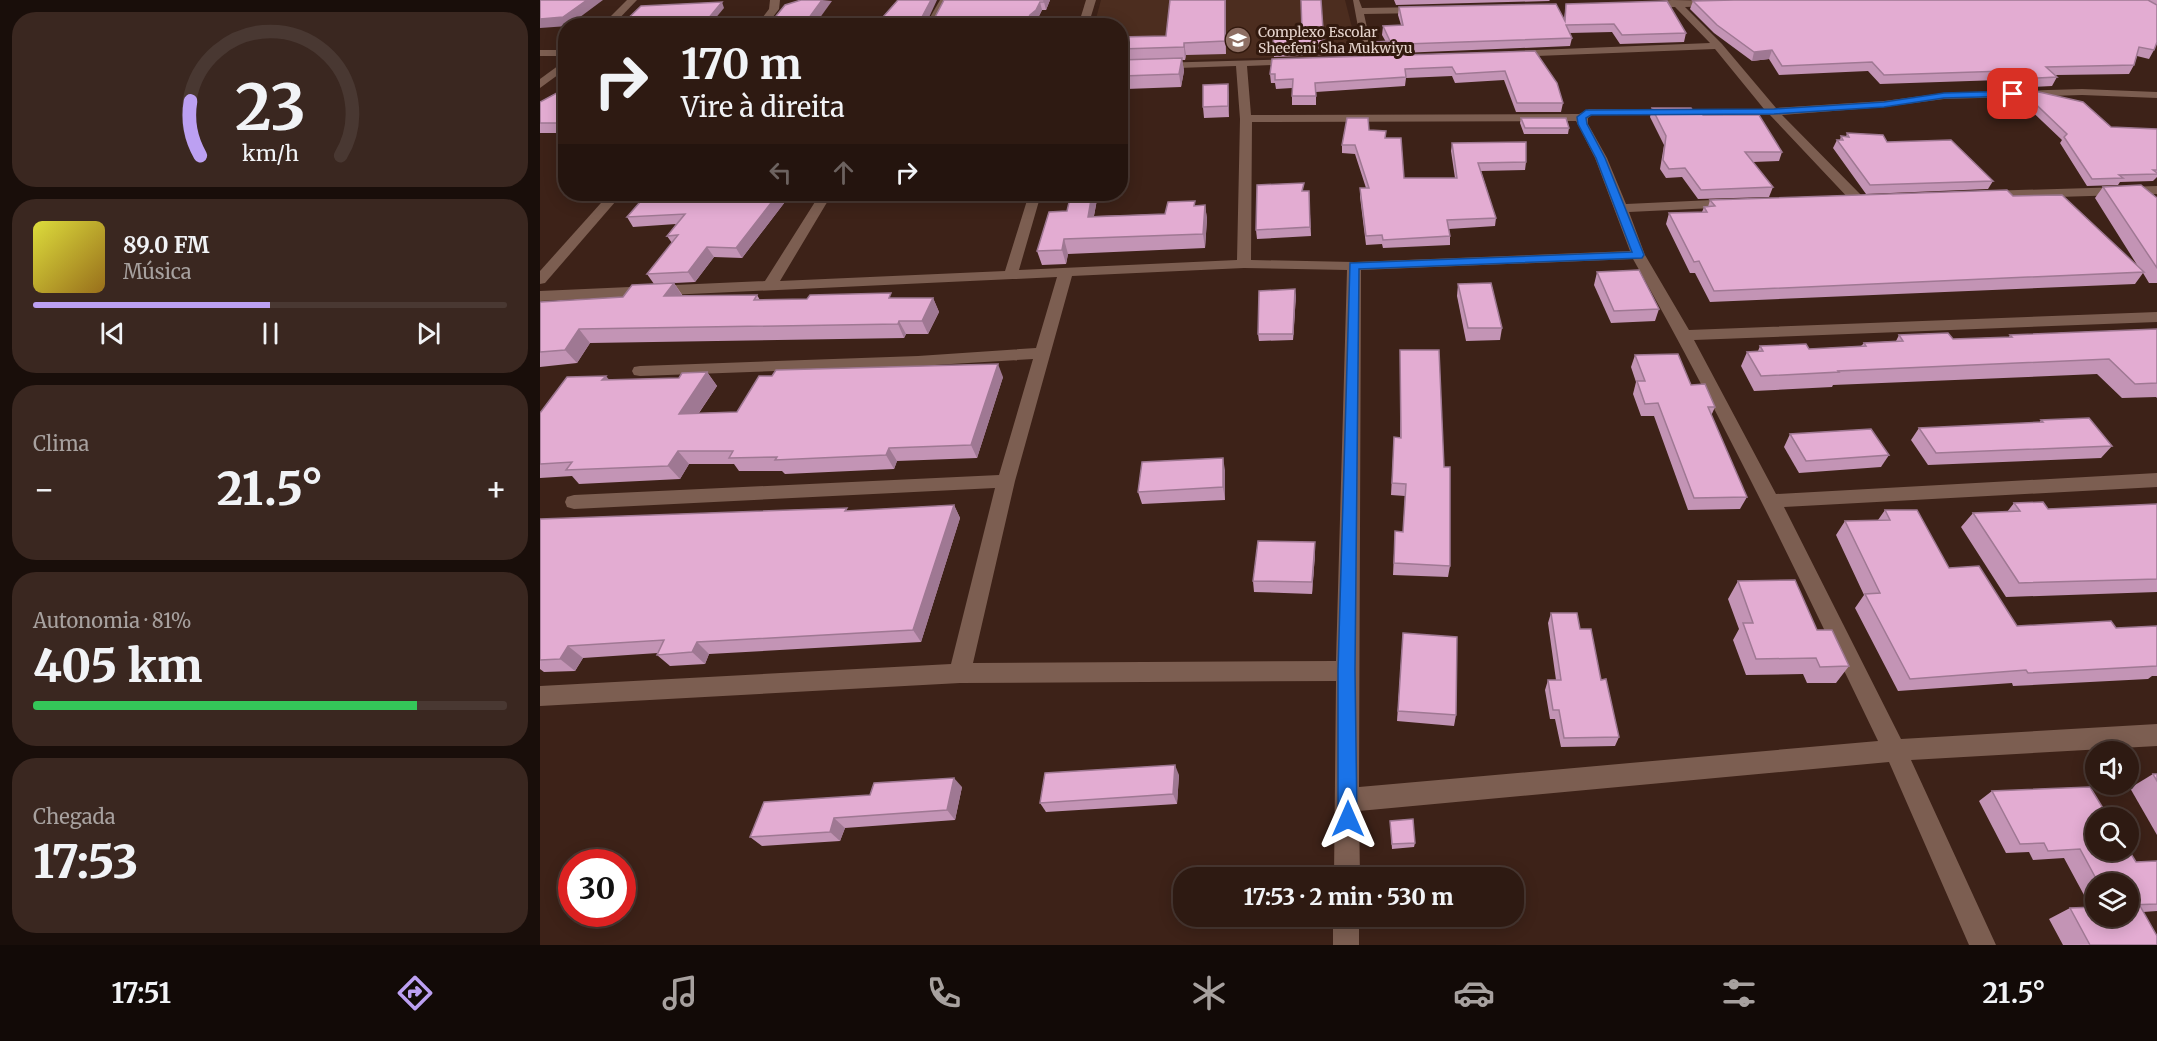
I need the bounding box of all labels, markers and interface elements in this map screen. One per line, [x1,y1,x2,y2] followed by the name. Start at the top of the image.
[1258,23,1413,57] place label: Complexo Escolar Sheefeni Sha Mukwiyu
[1223,25,1253,55] school or university icon: Complexo Escolar Sheefeni Sha Mukwiyu
[681,38,802,90] text: 170 m
[582,42,660,120] icon: right
[1987,68,2038,119] pin
[235,69,305,147] text: 23
[1996,77,2029,110] icon: arrive
[681,90,845,124] text: Vire à direita
[242,141,298,168] text: km/h
[764,156,797,189] icon: left
[827,156,860,189] icon: ahead
[890,156,923,189] icon: right
[123,231,209,259] text: 89.0 FM
[123,259,192,284] text: Música
[96,317,129,350] icon: previous
[254,317,287,350] icon: pause
[412,317,445,350] icon: next
[33,431,89,456] text: Clima
[217,461,323,517] text: 21.5°
[33,469,55,510] text: −
[485,469,507,510] text: +
[33,608,191,633] text: Autonomia · 81%
[33,638,203,694] text: 405 km
[2085,741,2139,927] map controls
[2085,741,2139,795] button: sound
[1316,787,1380,851] position arrow
[33,804,116,829] text: Chegada
[2085,807,2139,861] button: search
[33,834,138,890] text: 17:53
[558,849,636,927] speed limit sign: 30
[2085,873,2139,927] button: layers
[1244,883,1453,911] text: 17:53 · 2 min · 530 m
[394,972,436,1014] icon: directions
[659,972,701,1014] icon: music
[923,972,965,1014] icon: phone
[1188,972,1230,1014] icon: climate
[1453,972,1495,1014] icon: car
[1718,972,1760,1014] icon: filters
[111,976,171,1010] text: 17:51
[1983,976,2046,1010] text: 21.5°

